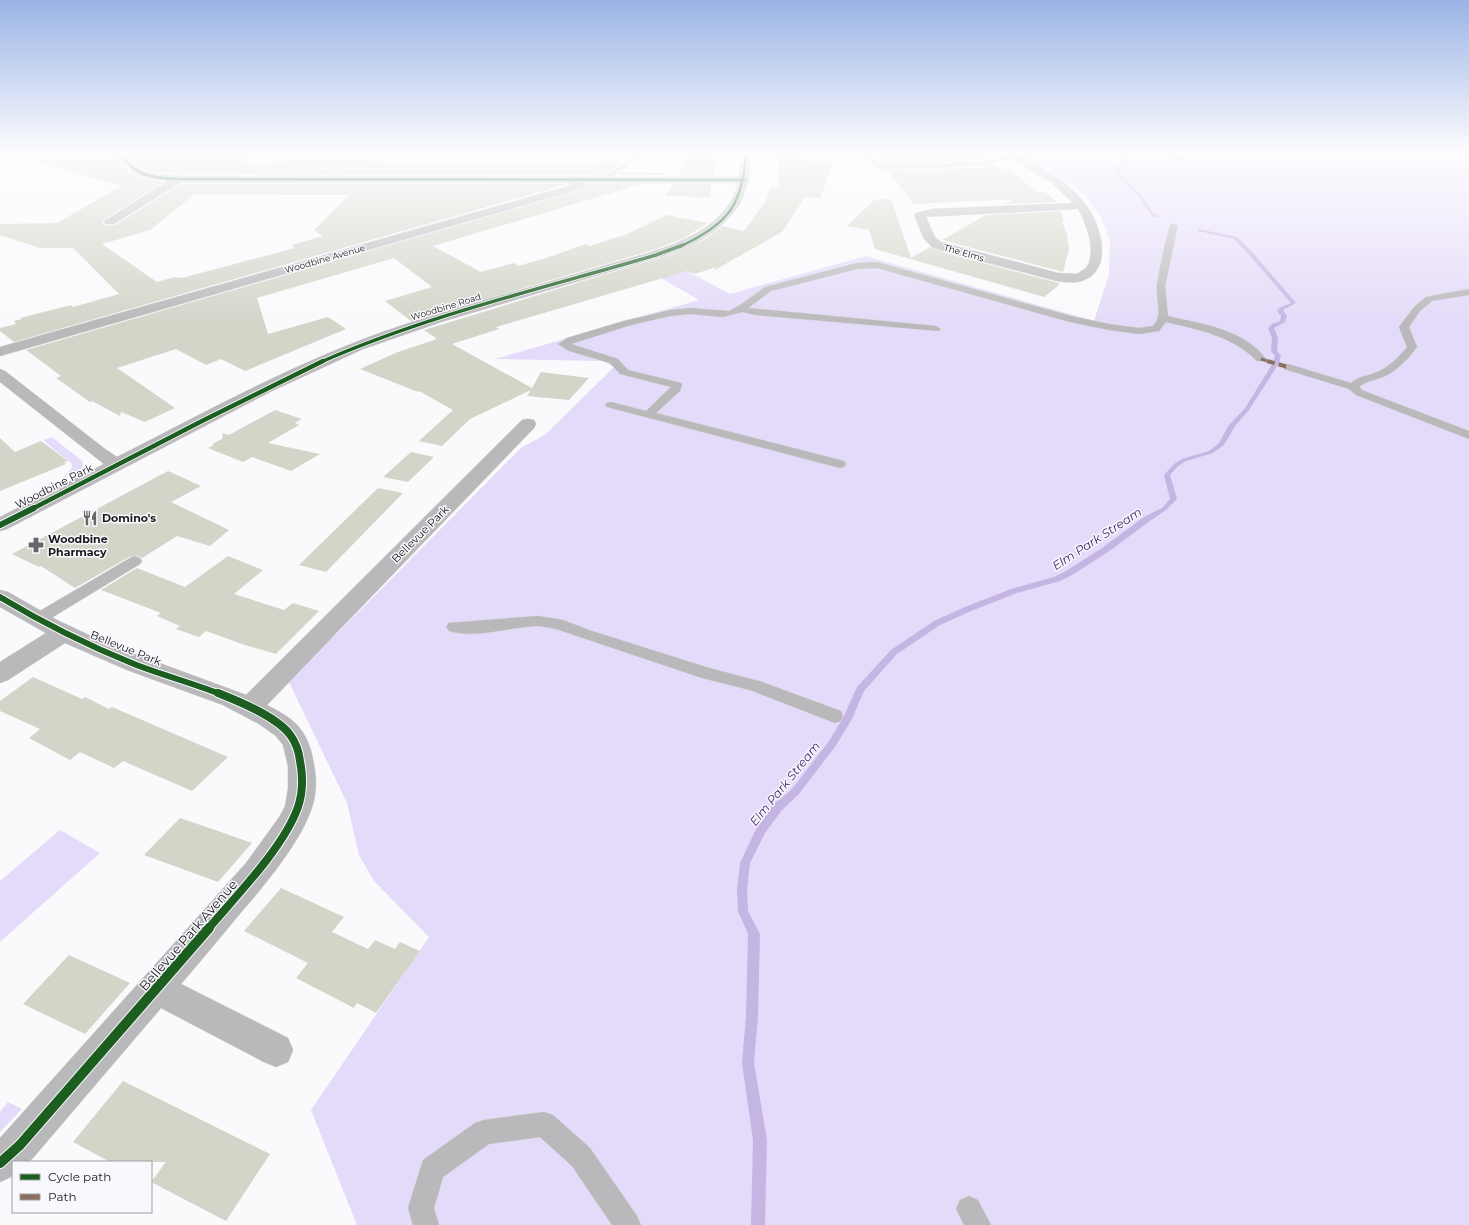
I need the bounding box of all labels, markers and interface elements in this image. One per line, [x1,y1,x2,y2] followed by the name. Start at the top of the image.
[283,242,367,275] street label: Woodbine Avenue
[943,242,986,264] street label: The Elms
[409,291,482,322] street label: Woodbine Road
[13,460,96,512] street label: Woodbine Park
[388,502,452,566] street label: Bellevue Park
[1049,504,1144,573] water label: Elm Park Stream
[81,509,99,527] restaurant icon: Domino's
[102,511,156,525] place label: Domino's
[48,532,108,559] place label: Woodbine Pharmacy
[27,536,45,554] pharmacy icon: Woodbine Pharmacy
[88,627,164,669] street label: Bellevue Park
[746,739,823,829] water label: Elm Park Stream
[136,876,241,994] street label: Bellevue Park Avenue
[12,1161,152,1213] legend
[48,1169,111,1184] text: Cycle path
[48,1189,77,1204] text: Path

